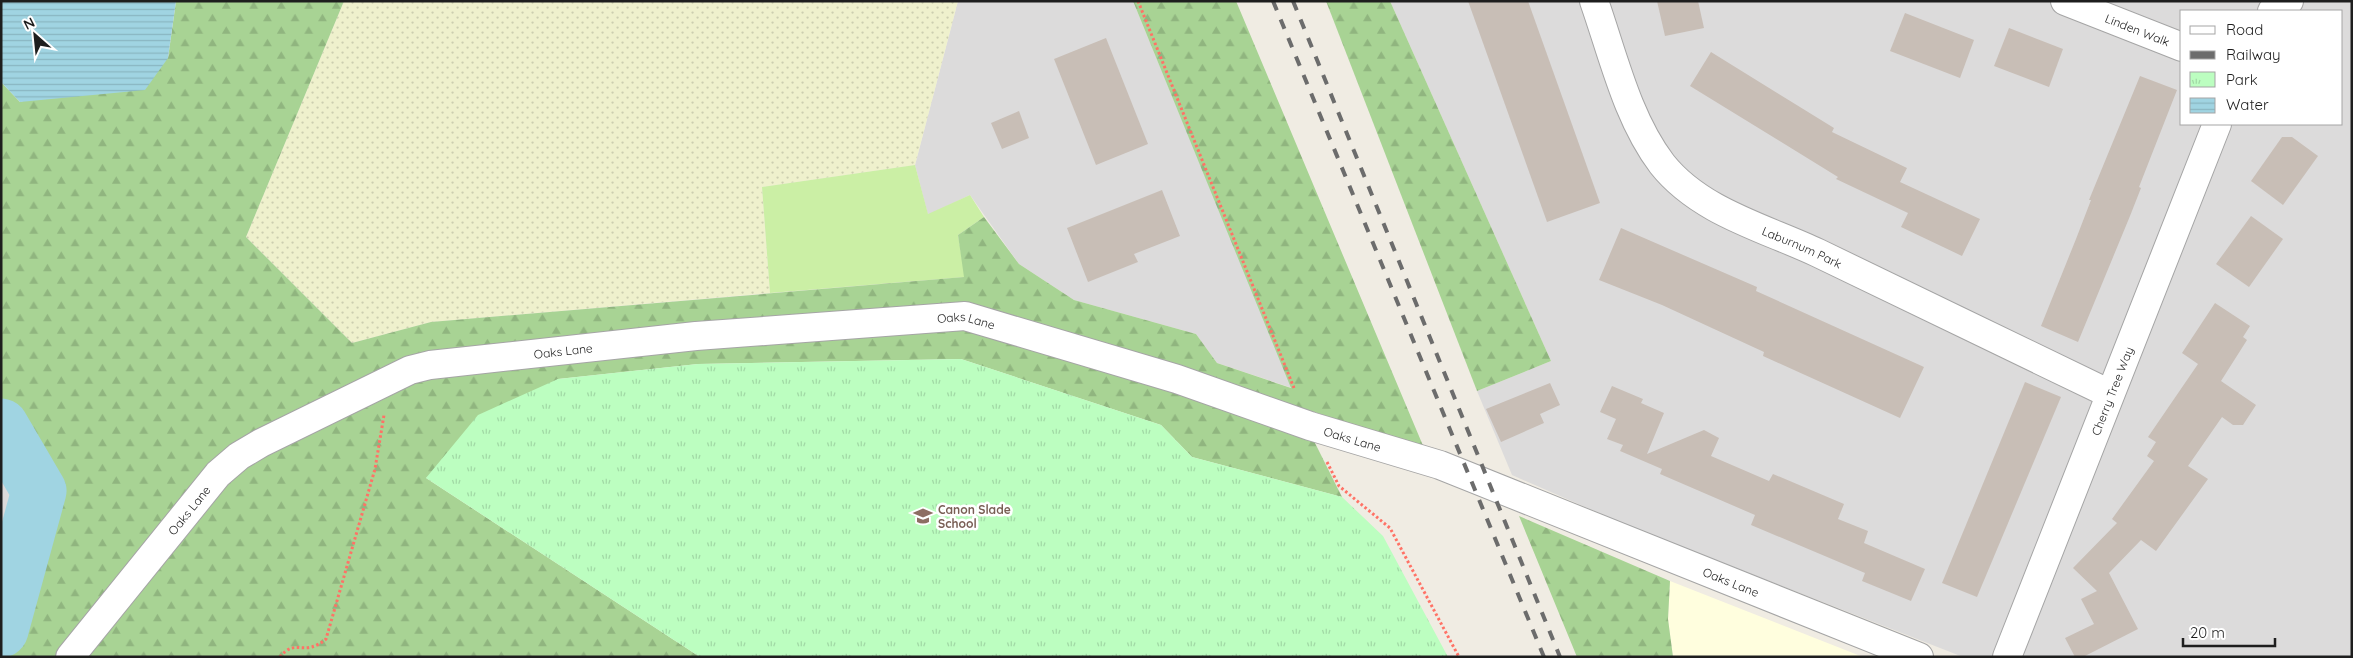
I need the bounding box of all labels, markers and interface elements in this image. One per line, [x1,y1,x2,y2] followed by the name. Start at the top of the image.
[10,10,60,60] north arrow
[2103,10,2172,49] street label: Linden Walk
[2180,10,2343,125] legend
[20,13,38,34] text: N
[2226,20,2263,39] text: Road
[2226,45,2281,64] text: Railway
[2226,70,2258,89] text: Park
[2226,95,2269,114] text: Water
[1760,223,1845,271] street label: Laburnum Park
[937,308,997,332] street label: Oaks Lane
[533,340,594,361] street label: Oaks Lane
[2088,344,2136,437] street label: Cherry Tree Way
[1322,423,1383,454] street label: Oaks Lane
[164,482,213,538] street label: Oaks Lane
[938,502,1011,531] place label: Canon Slade School
[912,505,934,527] school or university icon: Canon Slade School
[1701,564,1762,600] street label: Oaks Lane
[2183,616,2276,648] scale bar
[2190,623,2225,642] text: 20 m

